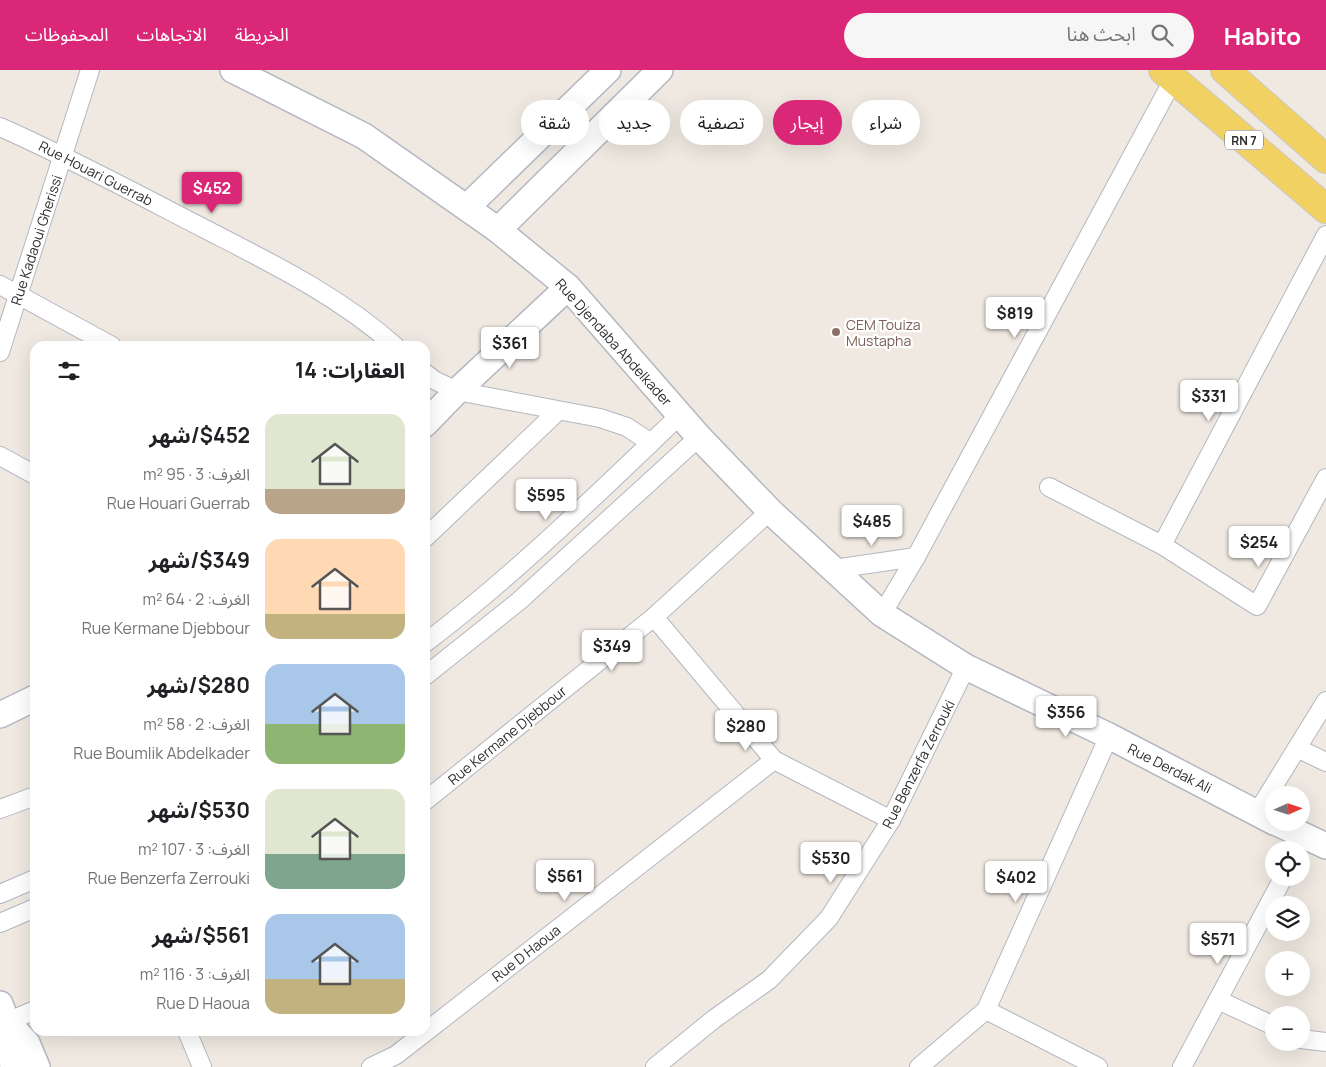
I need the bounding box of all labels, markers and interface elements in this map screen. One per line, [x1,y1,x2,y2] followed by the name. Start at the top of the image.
[844,13,1194,58] search box
[1224,19,1301,52] text: Habito
[1067,21,1136,47] text: ابحث هنا
[1148,21,1176,49] icon: search
[25,22,109,46] text: المحفوظات
[137,22,207,46] text: الاتجاهات
[235,22,289,46] text: الخريطة
[521,100,589,145] chip: شقة
[599,100,670,145] chip: جديد
[680,100,763,145] chip: تصفية
[773,100,842,145] chip: إيجار
[852,100,920,145] chip: شراء
[1225,130,1263,150] road number: RN 7
[36,136,156,210] street label: Rue Houari Guerrab
[182,172,242,214] pin: $452
[6,173,66,307] street label: Rue Kadaoui Gherissi
[193,177,231,199] text: $452
[552,274,676,410] street label: Rue Djendaba Abdelkader
[985,296,1045,339] pin: $819
[997,302,1033,324] text: $819
[846,315,920,350] place label: CEM Touiza Mustapha
[480,326,540,369] pin: $361
[830,326,842,338] marker: CEM Touiza Mustapha
[492,332,528,354] text: $361
[295,356,405,384] text: العقارات: 14
[55,357,83,385] icon: filters
[1179,380,1239,422] pin: $331
[1191,385,1227,407] text: $331
[149,421,250,449] text: $452/شهر
[305,434,365,494] icon: home
[143,463,250,485] text: الغرف: 3 · 95 m²
[516,478,576,521] pin: $595
[527,484,565,506] text: $595
[107,492,250,514] text: Rue Houari Guerrab
[842,504,902,547] pin: $485
[853,510,891,532] text: $485
[1229,526,1289,568] pin: $254
[1240,531,1278,553] text: $254
[149,546,250,574] text: $349/شهر
[305,559,365,619] icon: home
[142,588,250,610] text: الغرف: 2 · 64 m²
[82,617,250,639] text: Rue Kermane Djebbour
[582,630,642,672] pin: $349
[593,635,631,657] text: $349
[147,671,250,699] text: $280/شهر
[444,681,570,789] street label: Rue Kermane Djebbour
[305,684,365,744] icon: home
[877,696,959,832] street label: Rue Benzerfa Zerrouki
[1036,696,1096,738] pin: $356
[1047,701,1085,723] text: $356
[716,710,776,752] pin: $280
[143,713,250,735] text: الغرف: 2 · 58 m²
[726,715,766,737] text: $280
[1125,739,1215,797] street label: Rue Derdak Ali
[73,742,250,764] text: Rue Boumlik Abdelkader
[1265,786,1310,831] north arrow
[1265,786,1310,1051] map controls
[148,796,250,824] text: $530/شهر
[305,809,365,869] icon: home
[138,838,250,860] text: الغرف: 3 · 107 m²
[1265,841,1310,886] button: locate
[801,842,861,884] pin: $530
[811,847,851,869] text: $530
[535,860,595,902] pin: $561
[986,860,1046,903] pin: $402
[547,865,583,887] text: $561
[996,866,1036,888] text: $402
[88,867,250,889] text: Rue Benzerfa Zerrouki
[1265,896,1310,941] button: layers
[488,920,564,986] street label: Rue D Haoua
[152,921,250,949] text: $561/شهر
[1188,922,1248,965] pin: $571
[1201,928,1235,950] text: $571
[305,934,365,994] icon: home
[1265,951,1310,996] button: +
[140,963,250,985] text: الغرف: 3 · 116 m²
[156,992,250,1014] text: Rue D Haoua
[1265,1006,1310,1051] button: −

